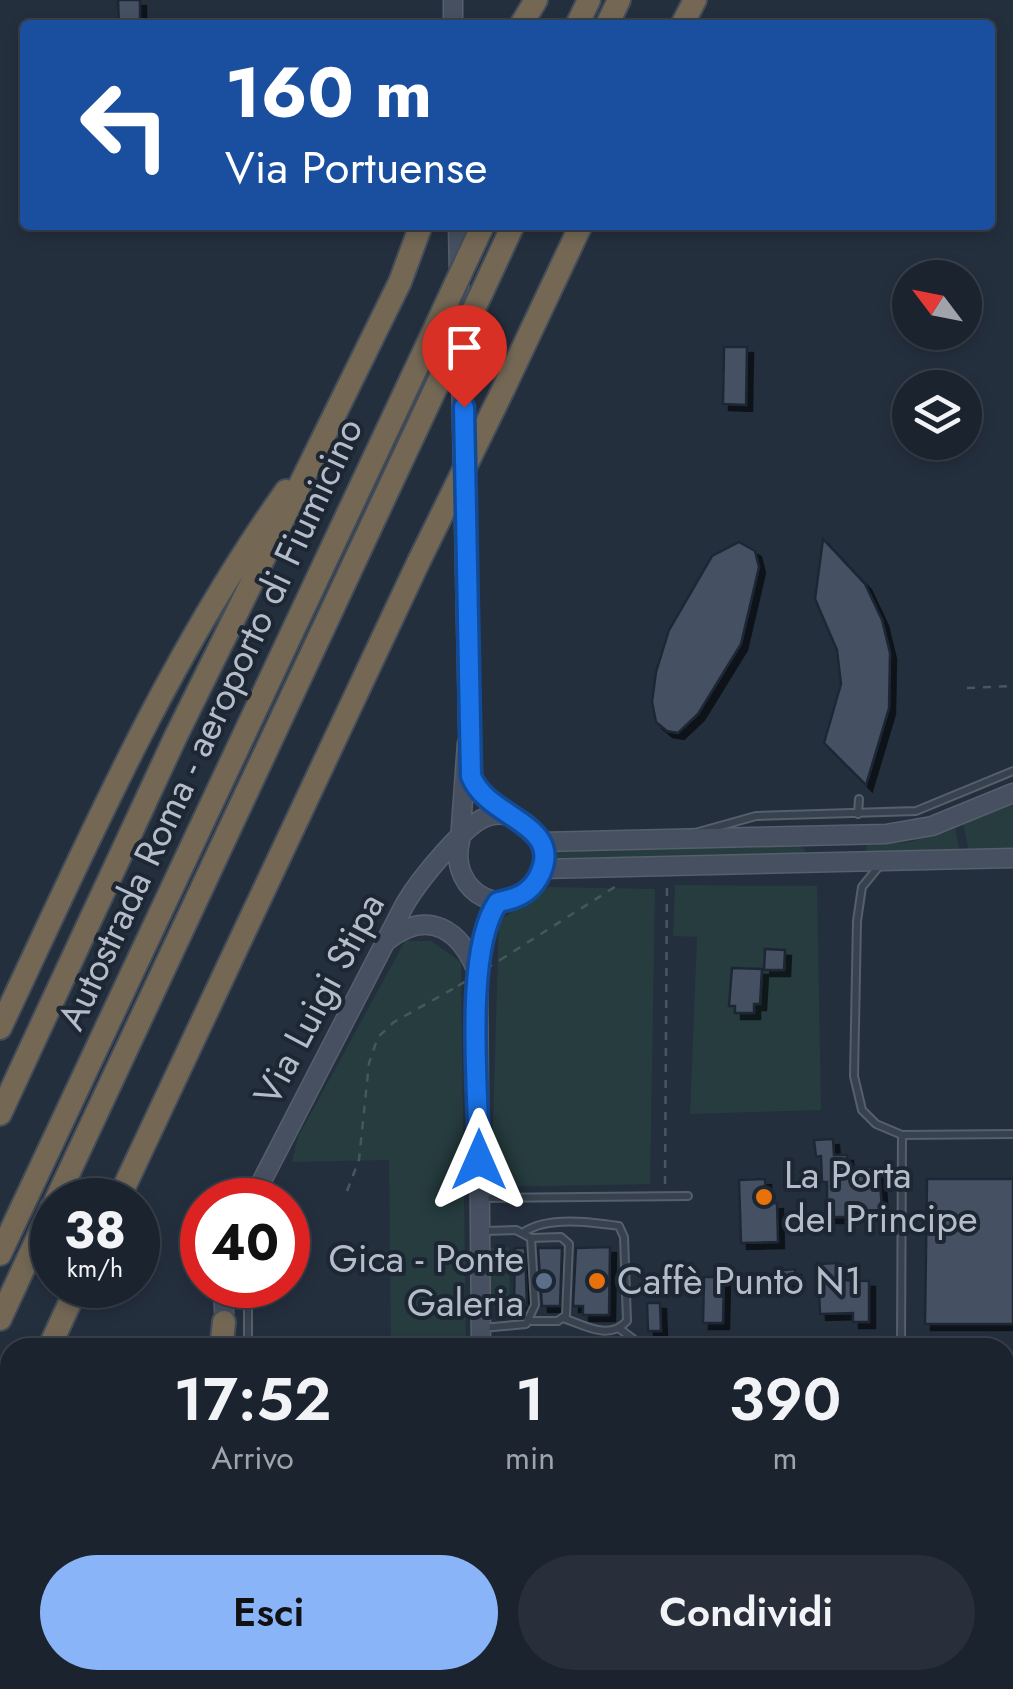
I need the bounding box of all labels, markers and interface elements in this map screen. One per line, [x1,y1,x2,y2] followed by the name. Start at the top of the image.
[225,42,432,143] text: 160 m
[60,60,190,190] icon: left
[225,135,487,200] text: Via Portuense
[892,260,982,350] north arrow
[892,260,982,460] map controls
[422,305,507,408] pin
[437,320,492,375] icon: arrive
[892,370,982,460] button: layers
[43,409,376,1039] street label: Autostrada Roma - aeroporto di Fiumicino
[239,883,398,1115] street label: Via Luigi Stipa
[427,1108,531,1212] position arrow
[784,1147,978,1246] place label: La Porta del Principe
[180,1178,310,1308] speed limit sign: 40
[753,1186,775,1208] marker: La Porta del Principe
[64,1194,126,1267] text: 38
[328,1231,524,1330] place label: Gica - Ponte Galeria
[67,1250,123,1286] text: km/h
[617,1253,862,1308] place label: Caffè Punto N1
[533,1270,555,1292] marker: Gica - Ponte Galeria
[586,1270,608,1292] marker: Caffè Punto N1
[174,1356,332,1443] text: 17:52
[515,1356,545,1443] text: 1
[729,1356,841,1443] text: 390
[211,1435,294,1481] text: Arrivo
[505,1435,555,1481] text: min
[773,1435,798,1481] text: m
[40,1555,498,1670] button: Esci
[518,1555,975,1670] button: Condividi

